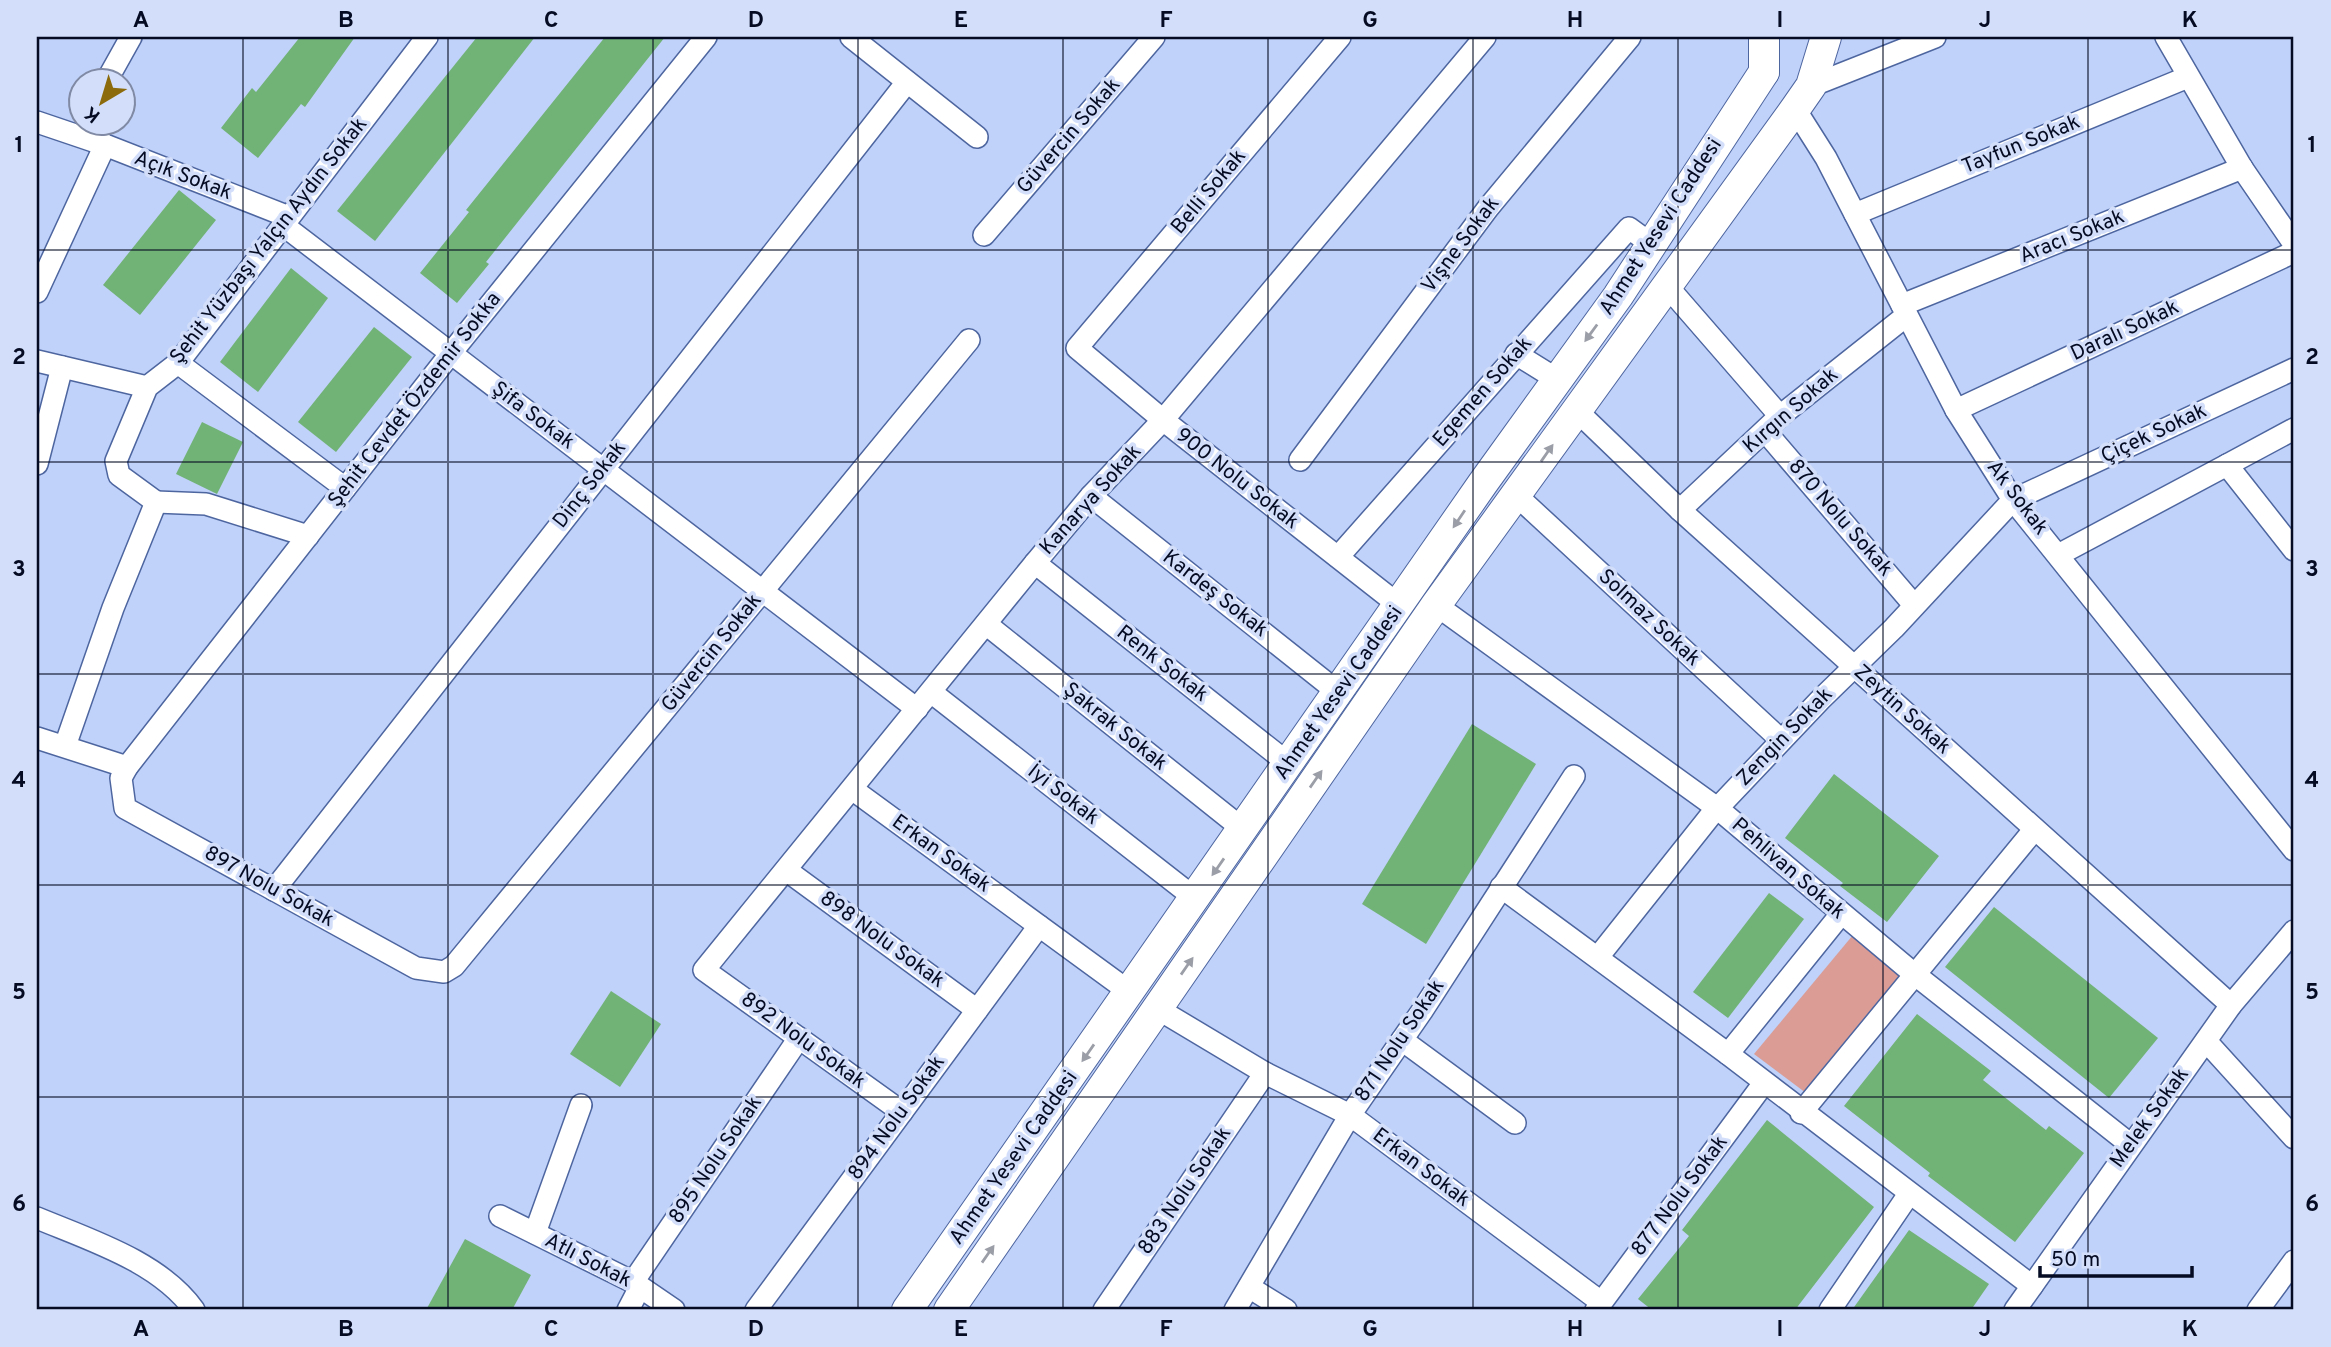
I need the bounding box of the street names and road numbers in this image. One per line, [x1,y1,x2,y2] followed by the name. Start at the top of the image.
[1011,72,1127,200] street label: Güvercin Sokak
[1958,109,2084,181] street label: Tayfun Sokak
[164,112,374,370] street label: Şehit Yüzbaşı Yalçın Aydın Sokak
[1593,133,1729,321] street label: Ahmet Yesevi Caddesi
[1165,144,1253,240] street label: Belli Sokak
[130,145,236,207] street label: Açık Sokak
[1416,191,1506,299] street label: Vişne Sokak
[2016,204,2128,270] street label: Aracı Sokak
[322,287,508,513] street label: Şehit Cevdet Özdemir Sokka
[2066,294,2184,368] street label: Daralı Sokak
[1427,331,1539,453] street label: Egemen Sokak
[1738,362,1844,460] street label: Kırgın Sokak
[486,376,580,456] street label: Şifa Sokak
[2097,398,2211,470] street label: Çiçek Sokak
[1170,422,1304,536] street label: 900 Nolu Sokak
[547,436,633,534] street label: Dinç Sokak
[1034,439,1148,561] street label: Kanarya Sokak
[1782,454,1898,582] street label: 870 Nolu Sokak
[1980,455,2054,541] street label: Ak Sokak
[1157,544,1273,644] street label: Kardeş Sokak
[1592,564,1706,672] street label: Solmaz Sokak
[656,588,768,718] street label: Güvercin Sokak
[1269,601,1409,785] street label: Ahmet Yesevi Caddesi
[1111,620,1213,708] street label: Renk Sokak
[1848,659,1956,761] street label: Zeytin Sokak
[1057,677,1173,777] street label: Şakrak Sokak
[1731,682,1839,792] street label: Zengin Sokak
[1022,758,1104,832] street label: İyi Sokak
[886,809,996,899] street label: Erkan Sokak
[1725,812,1851,926] street label: Pehlivan Sokak
[199,840,339,934] street label: 897 Nolu Sokak
[814,885,950,995] street label: 898 Nolu Sokak
[1349,974,1451,1108] street label: 871 Nolu Sokak
[735,986,871,1096] street label: 892 Nolu Sokak
[842,1050,952,1186] street label: 894 Nolu Sokak
[2104,1062,2196,1174] street label: Melek Sokak
[944,1066,1084,1250] street label: Ahmet Yesevi Caddesi
[663,1091,769,1229] street label: 895 Nolu Sokak
[1132,1122,1238,1260] street label: 883 Nolu Sokak
[1367,1122,1475,1214] street label: Erkan Sokak
[1626,1130,1734,1262] street label: 877 Nolu Sokak
[540,1228,636,1294] street label: Atlı Sokak

